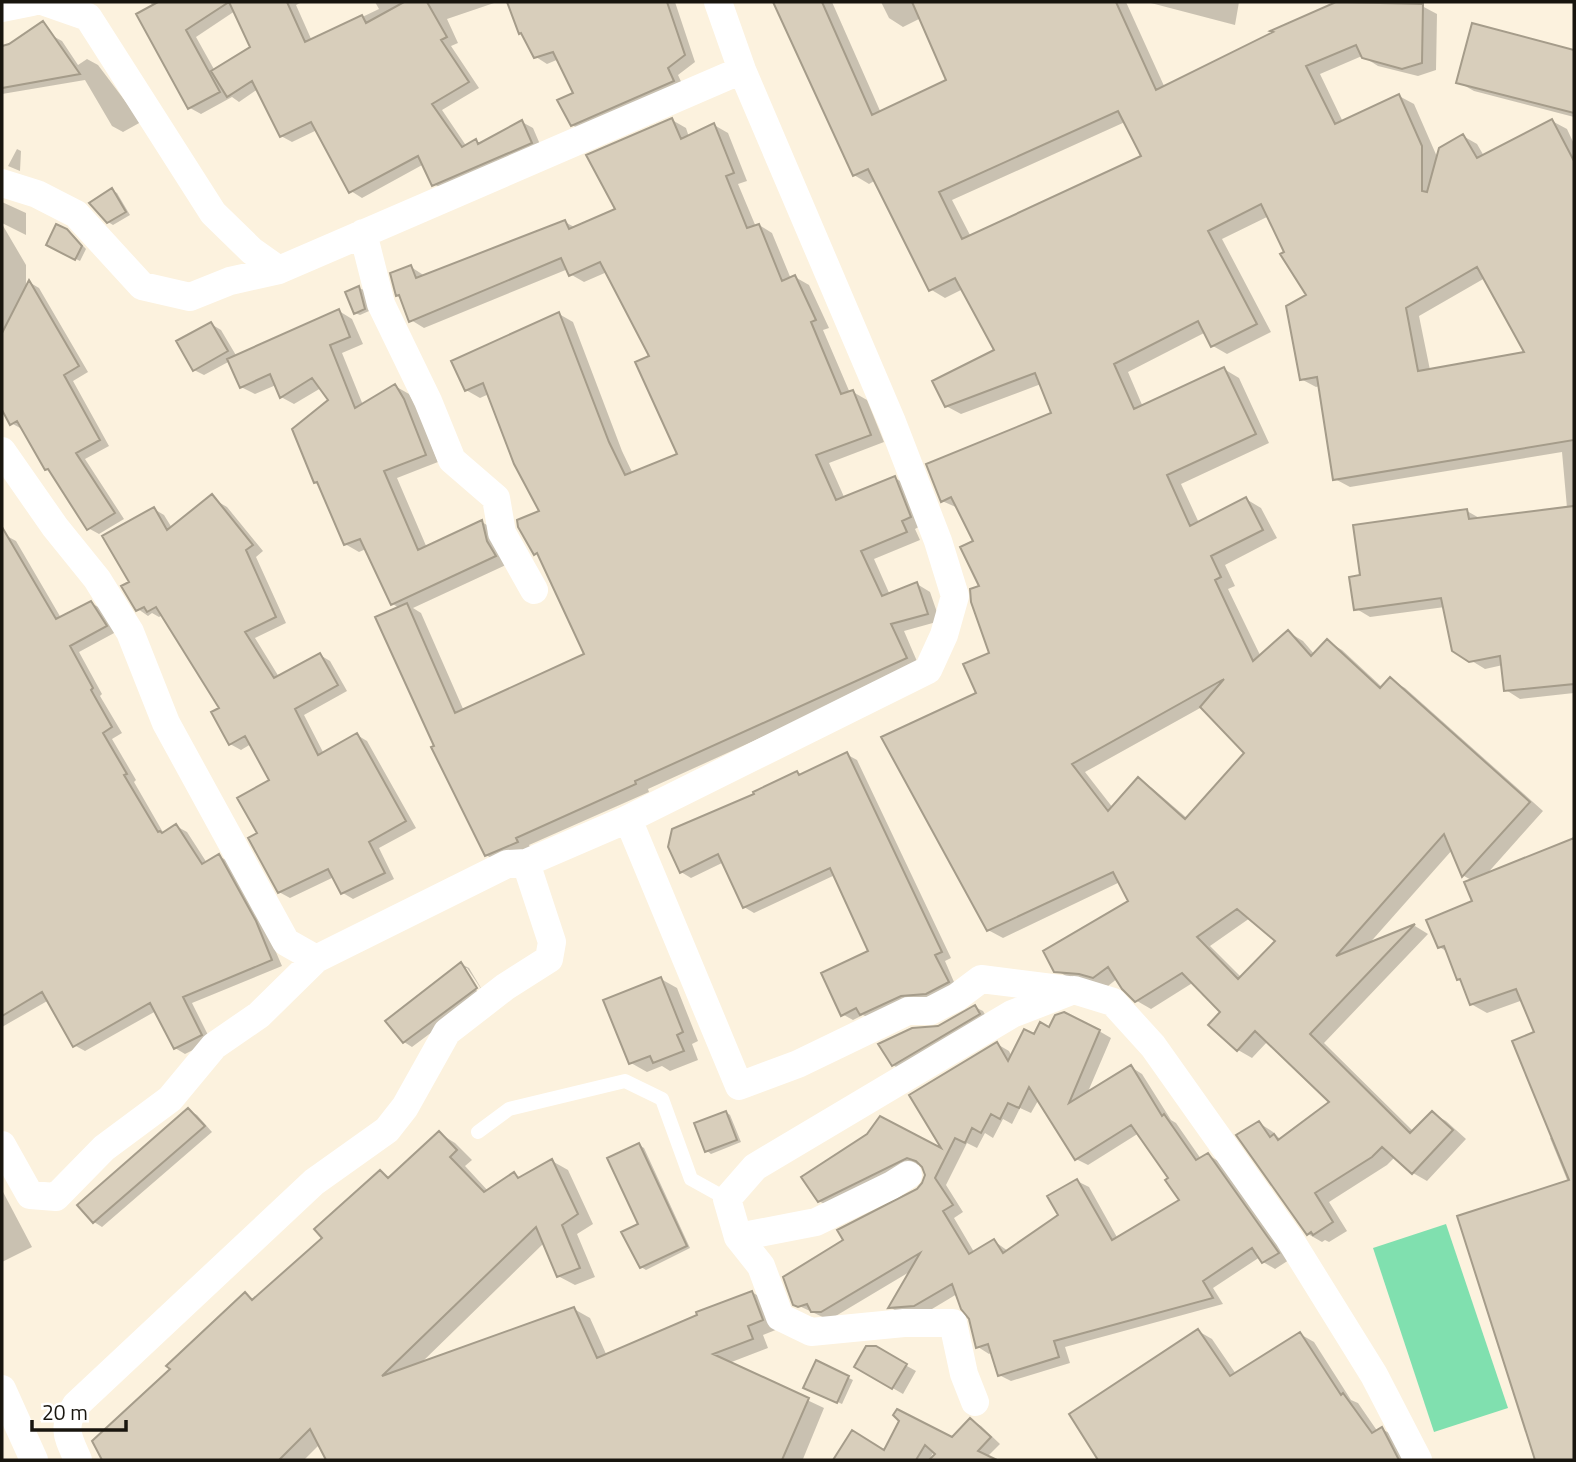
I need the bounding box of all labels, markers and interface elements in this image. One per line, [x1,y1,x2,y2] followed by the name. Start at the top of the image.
[32,1388,126,1432] scale bar
[42,1396,88,1428] text: 20 m

